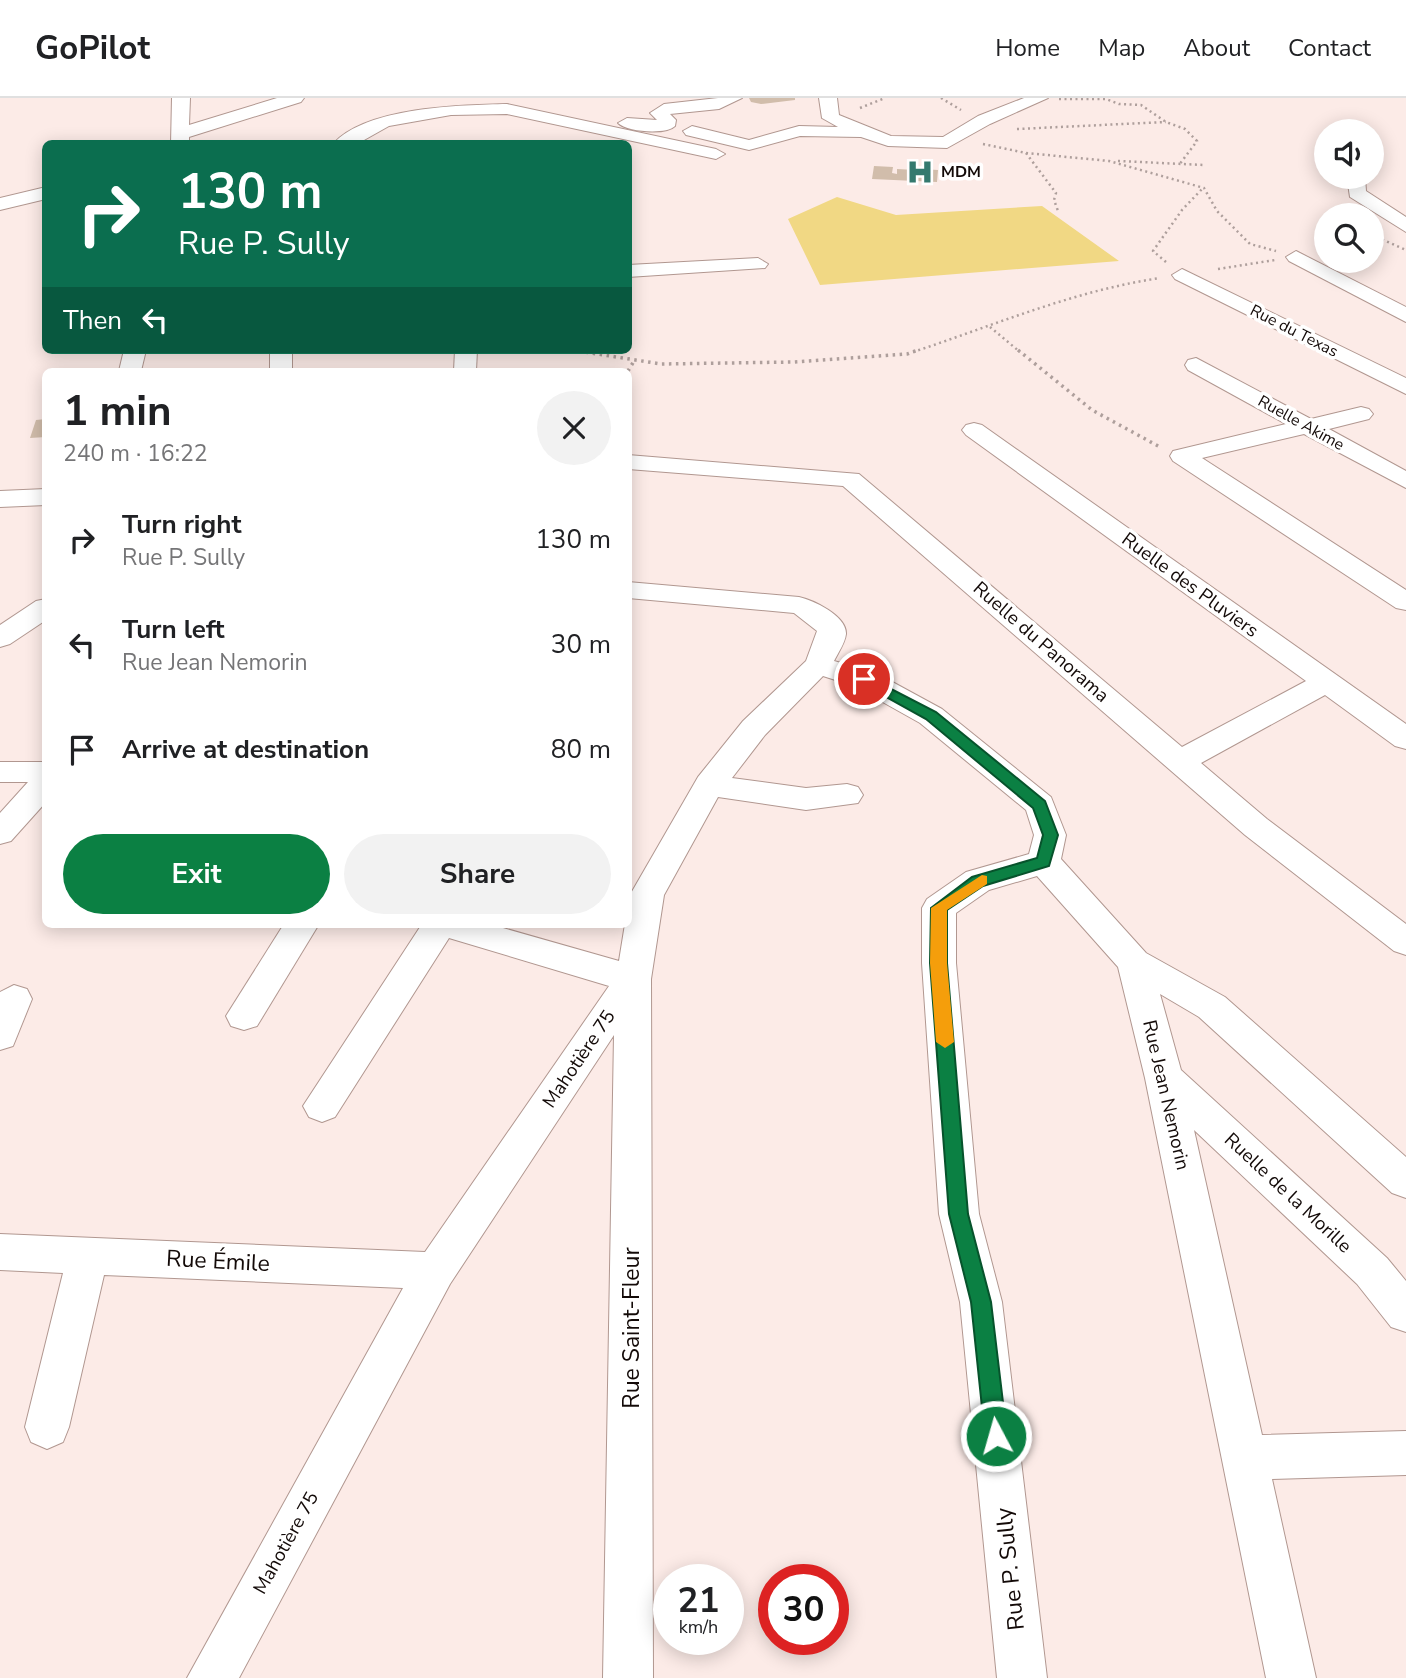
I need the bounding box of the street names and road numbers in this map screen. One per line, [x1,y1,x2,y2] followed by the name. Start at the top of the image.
[1246,299,1342,363] street label: Rue du Texas
[1254,390,1348,456] street label: Ruelle Akime
[1116,526,1264,644] street label: Ruelle des Pluviers
[967,576,1115,708] street label: Ruelle du Panorama
[537,1005,621,1113] street label: Mahotière 75
[1136,1017,1196,1173] street label: Rue Jean Nemorin
[1219,1127,1357,1259] street label: Ruelle de la Morille
[165,1243,271,1279] street label: Rue Émile
[616,1247,647,1409] street label: Rue Saint-Fleur
[247,1487,325,1599] street label: Mahotière 75
[988,1506,1032,1632] street label: Rue P. Sully

